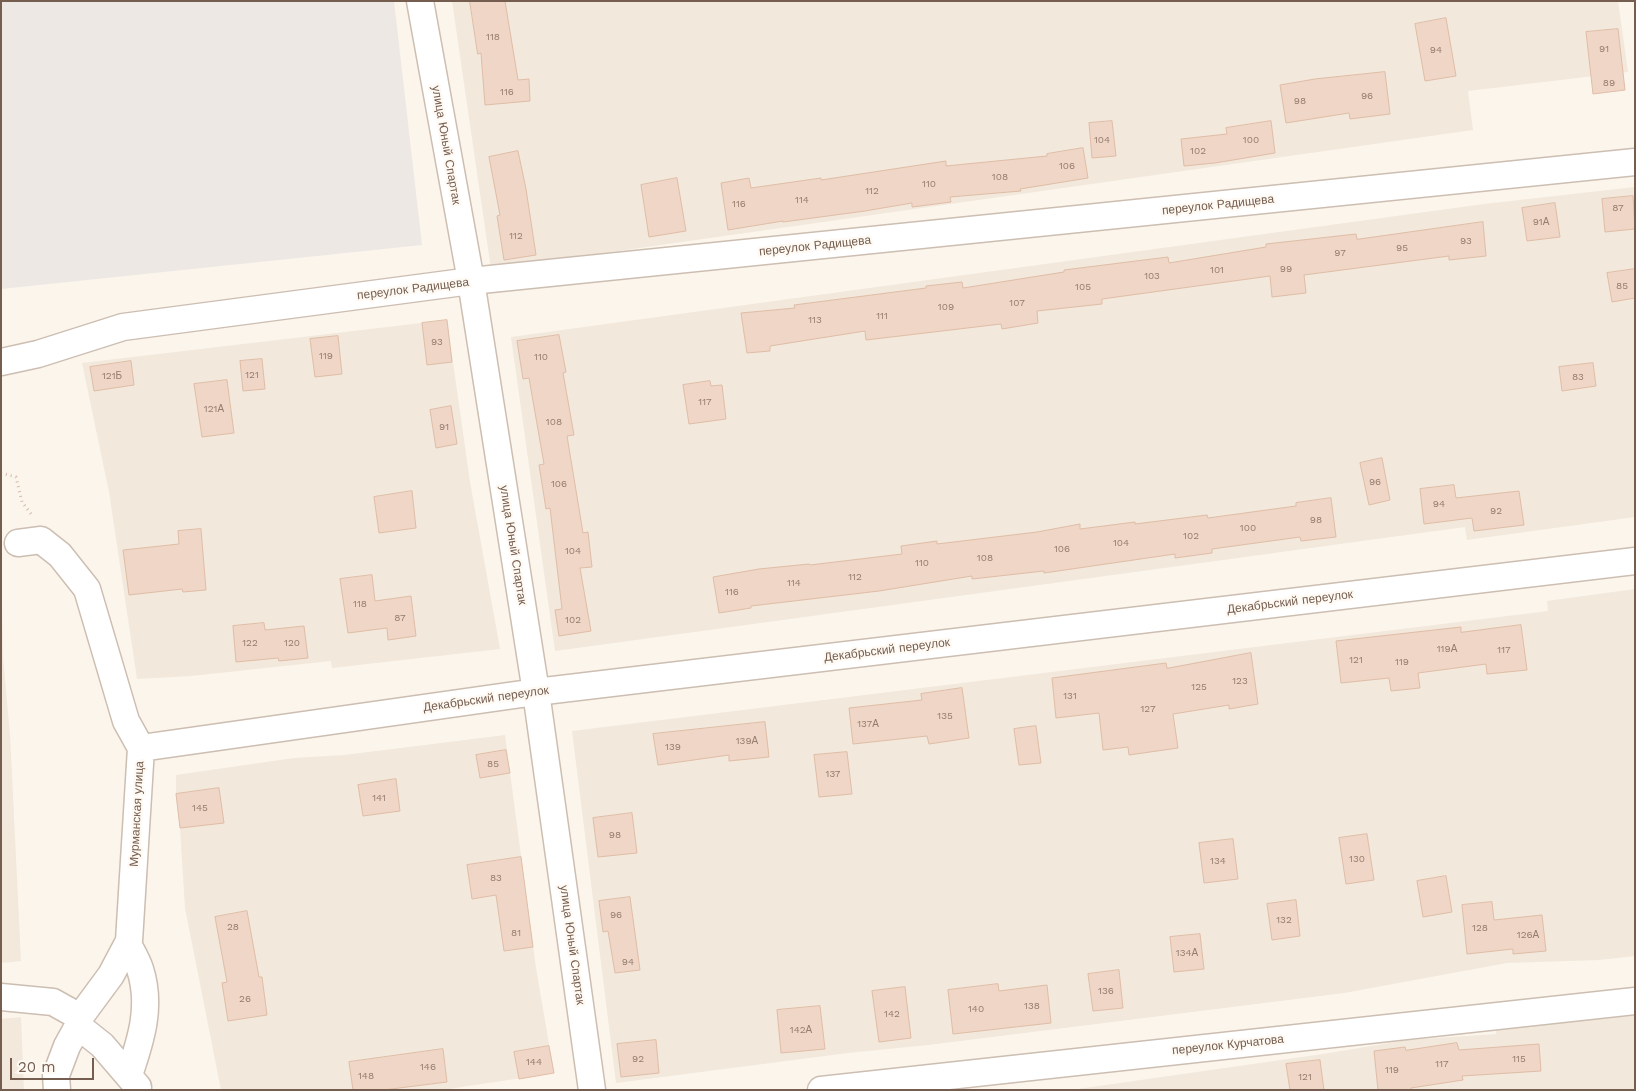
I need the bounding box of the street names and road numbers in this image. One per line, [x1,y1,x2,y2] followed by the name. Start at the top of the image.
[428,84,464,206] street label: улица Юный Спартак
[1161,192,1275,218] street label: переулок Радищева
[758,233,872,259] street label: переулок Радищева
[356,275,470,303] street label: переулок Радищева
[496,484,530,606] street label: улица Юный Спартак
[1226,587,1354,617] street label: Декабрьский переулок
[823,635,951,665] street label: Декабрьский переулок
[422,683,550,715] street label: Декабрьский переулок
[127,761,147,867] street label: Мурманская улица
[556,884,588,1006] street label: улица Юный Спартак
[1171,1032,1285,1058] street label: переулок Курчатова

